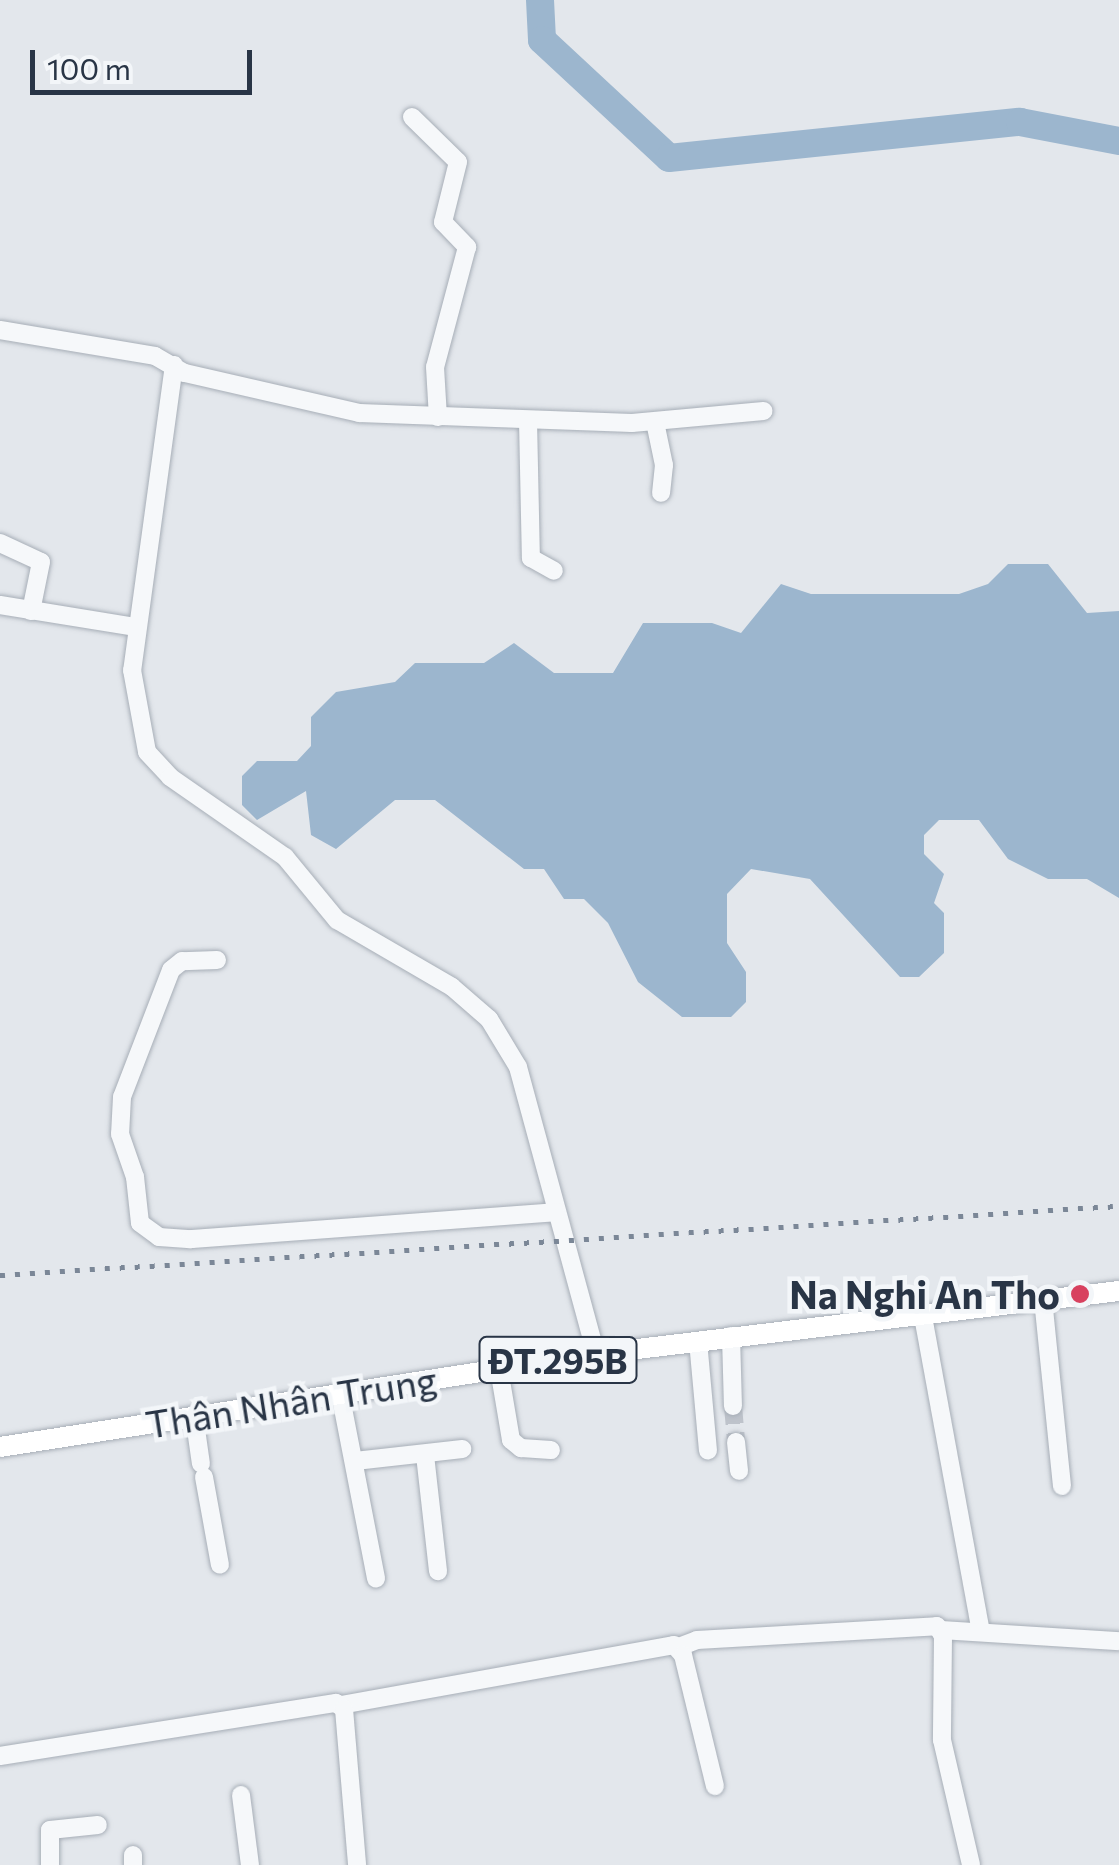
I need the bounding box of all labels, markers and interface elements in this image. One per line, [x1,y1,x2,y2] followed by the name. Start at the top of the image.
[35,30,258,92] scale bar
[47,49,131,86] text: 100 m
[789,1271,1060,1317] place label: Na Nghi An Tho
[1069,1283,1091,1305] marker: Na Nghi An Tho
[478,1330,638,1390] road number: ĐT.295B
[142,1355,440,1447] street label: Thân Nhân Trung

